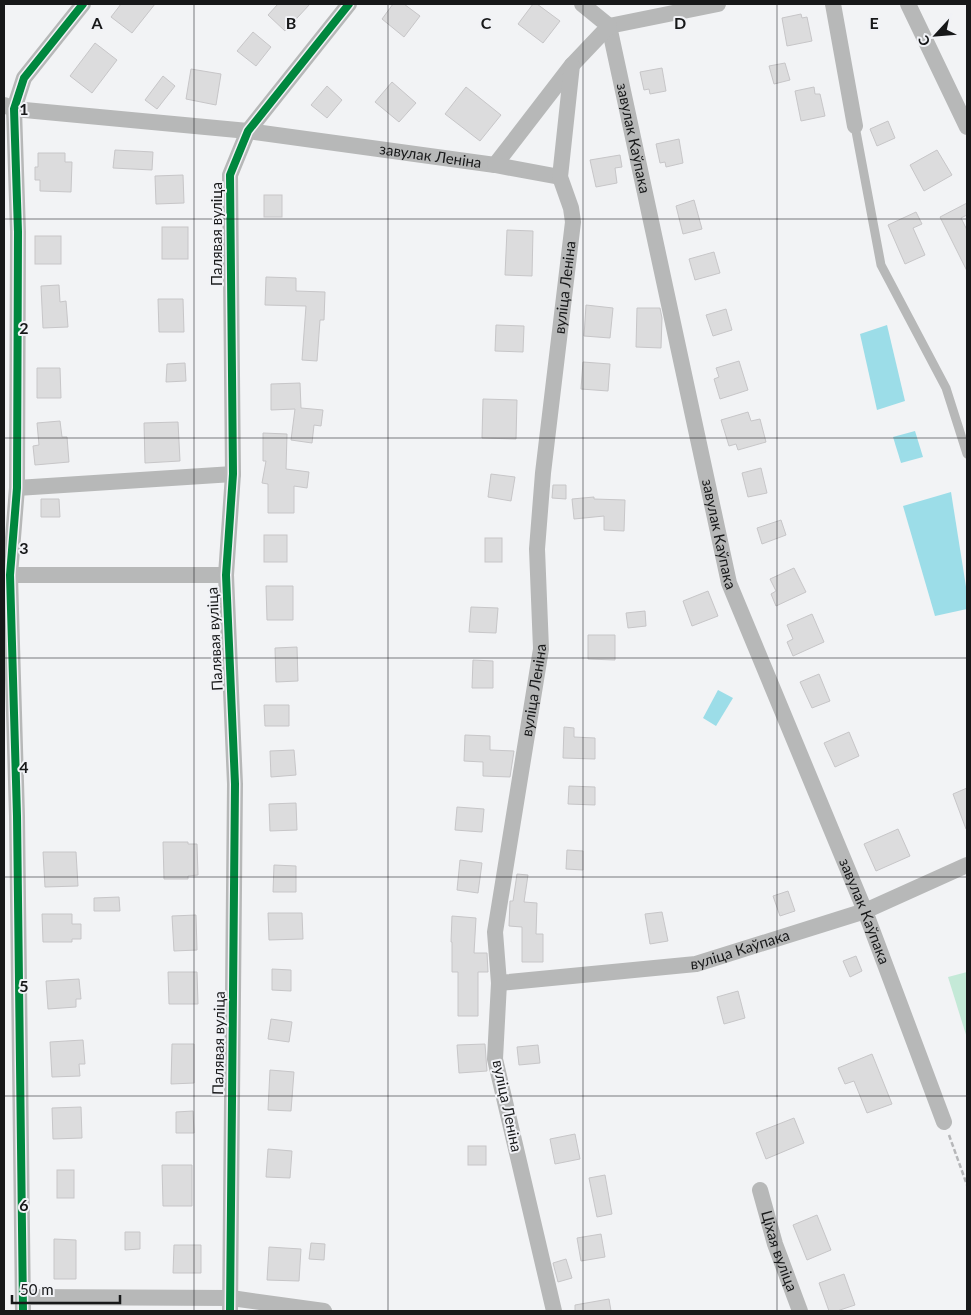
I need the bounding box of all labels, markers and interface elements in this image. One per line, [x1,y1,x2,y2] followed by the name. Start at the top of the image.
[911,10,961,60] north arrow
[90,13,103,32] text: A
[286,13,296,32] text: B
[481,13,492,32] text: C
[674,13,686,32] text: D
[869,13,879,32] text: E
[914,32,934,49] text: С
[614,81,655,195] street label: завулак Каўпака
[19,99,29,118] text: 1
[378,139,483,171] street label: завулак Леніна
[207,182,225,286] street label: Палявая вуліца
[550,240,579,335] street label: вуліца Леніна
[19,318,29,337] text: 2
[699,477,741,592] street label: завулак Каўпака
[19,538,29,557] text: 3
[202,587,226,691] street label: Палявая вуліца
[517,644,549,738] street label: вуліца Леніна
[19,757,29,776] text: 4
[836,855,894,966] street label: завулак Каўпака
[690,925,792,972] street label: вуліца Каўпака
[19,976,29,995] text: 5
[208,991,228,1095] street label: Палявая вуліца
[489,1058,527,1153] street label: вуліца Леніна
[19,1195,29,1214] text: 6
[758,1208,802,1294] street label: Ціхая вуліца
[12,1272,120,1304] scale bar
[20,1280,54,1298] text: 50 m

